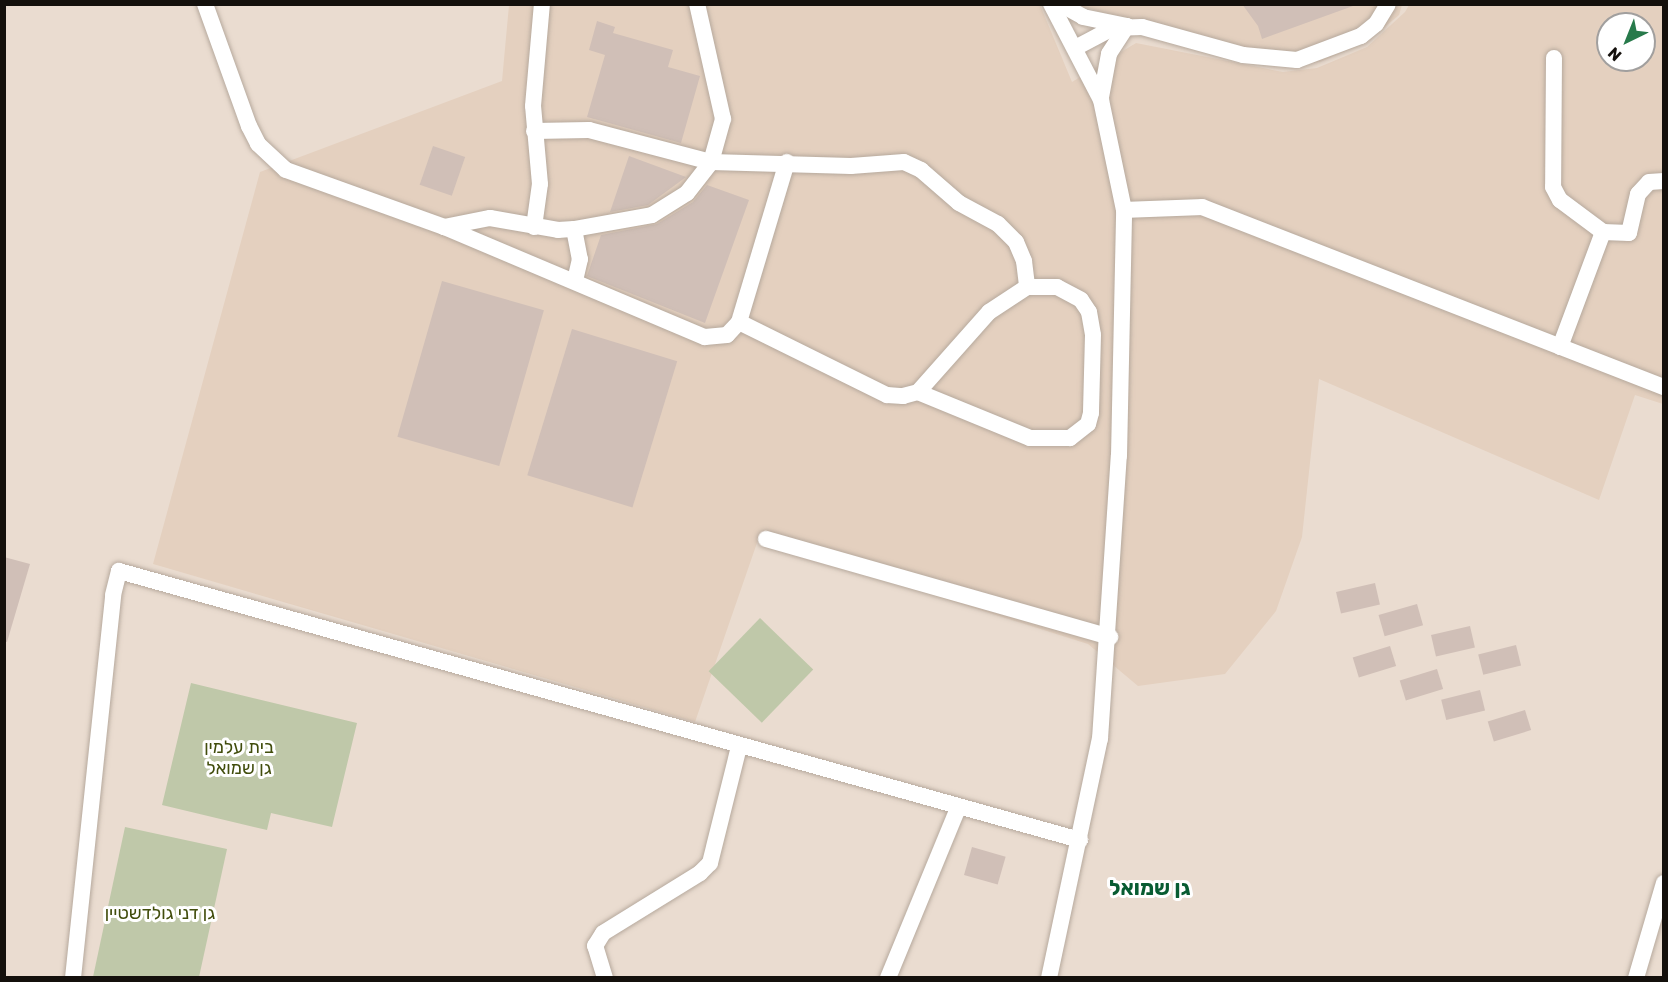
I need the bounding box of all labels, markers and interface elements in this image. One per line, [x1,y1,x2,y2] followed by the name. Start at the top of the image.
[1596,12,1656,72] north arrow
[1604,43,1625,65] text: N
[204,737,274,780] park label: בית עלמין גן שמואל
[1109,875,1191,901] district label: גן שמואל
[104,902,216,924] park label: גן דני גולדשטיין

